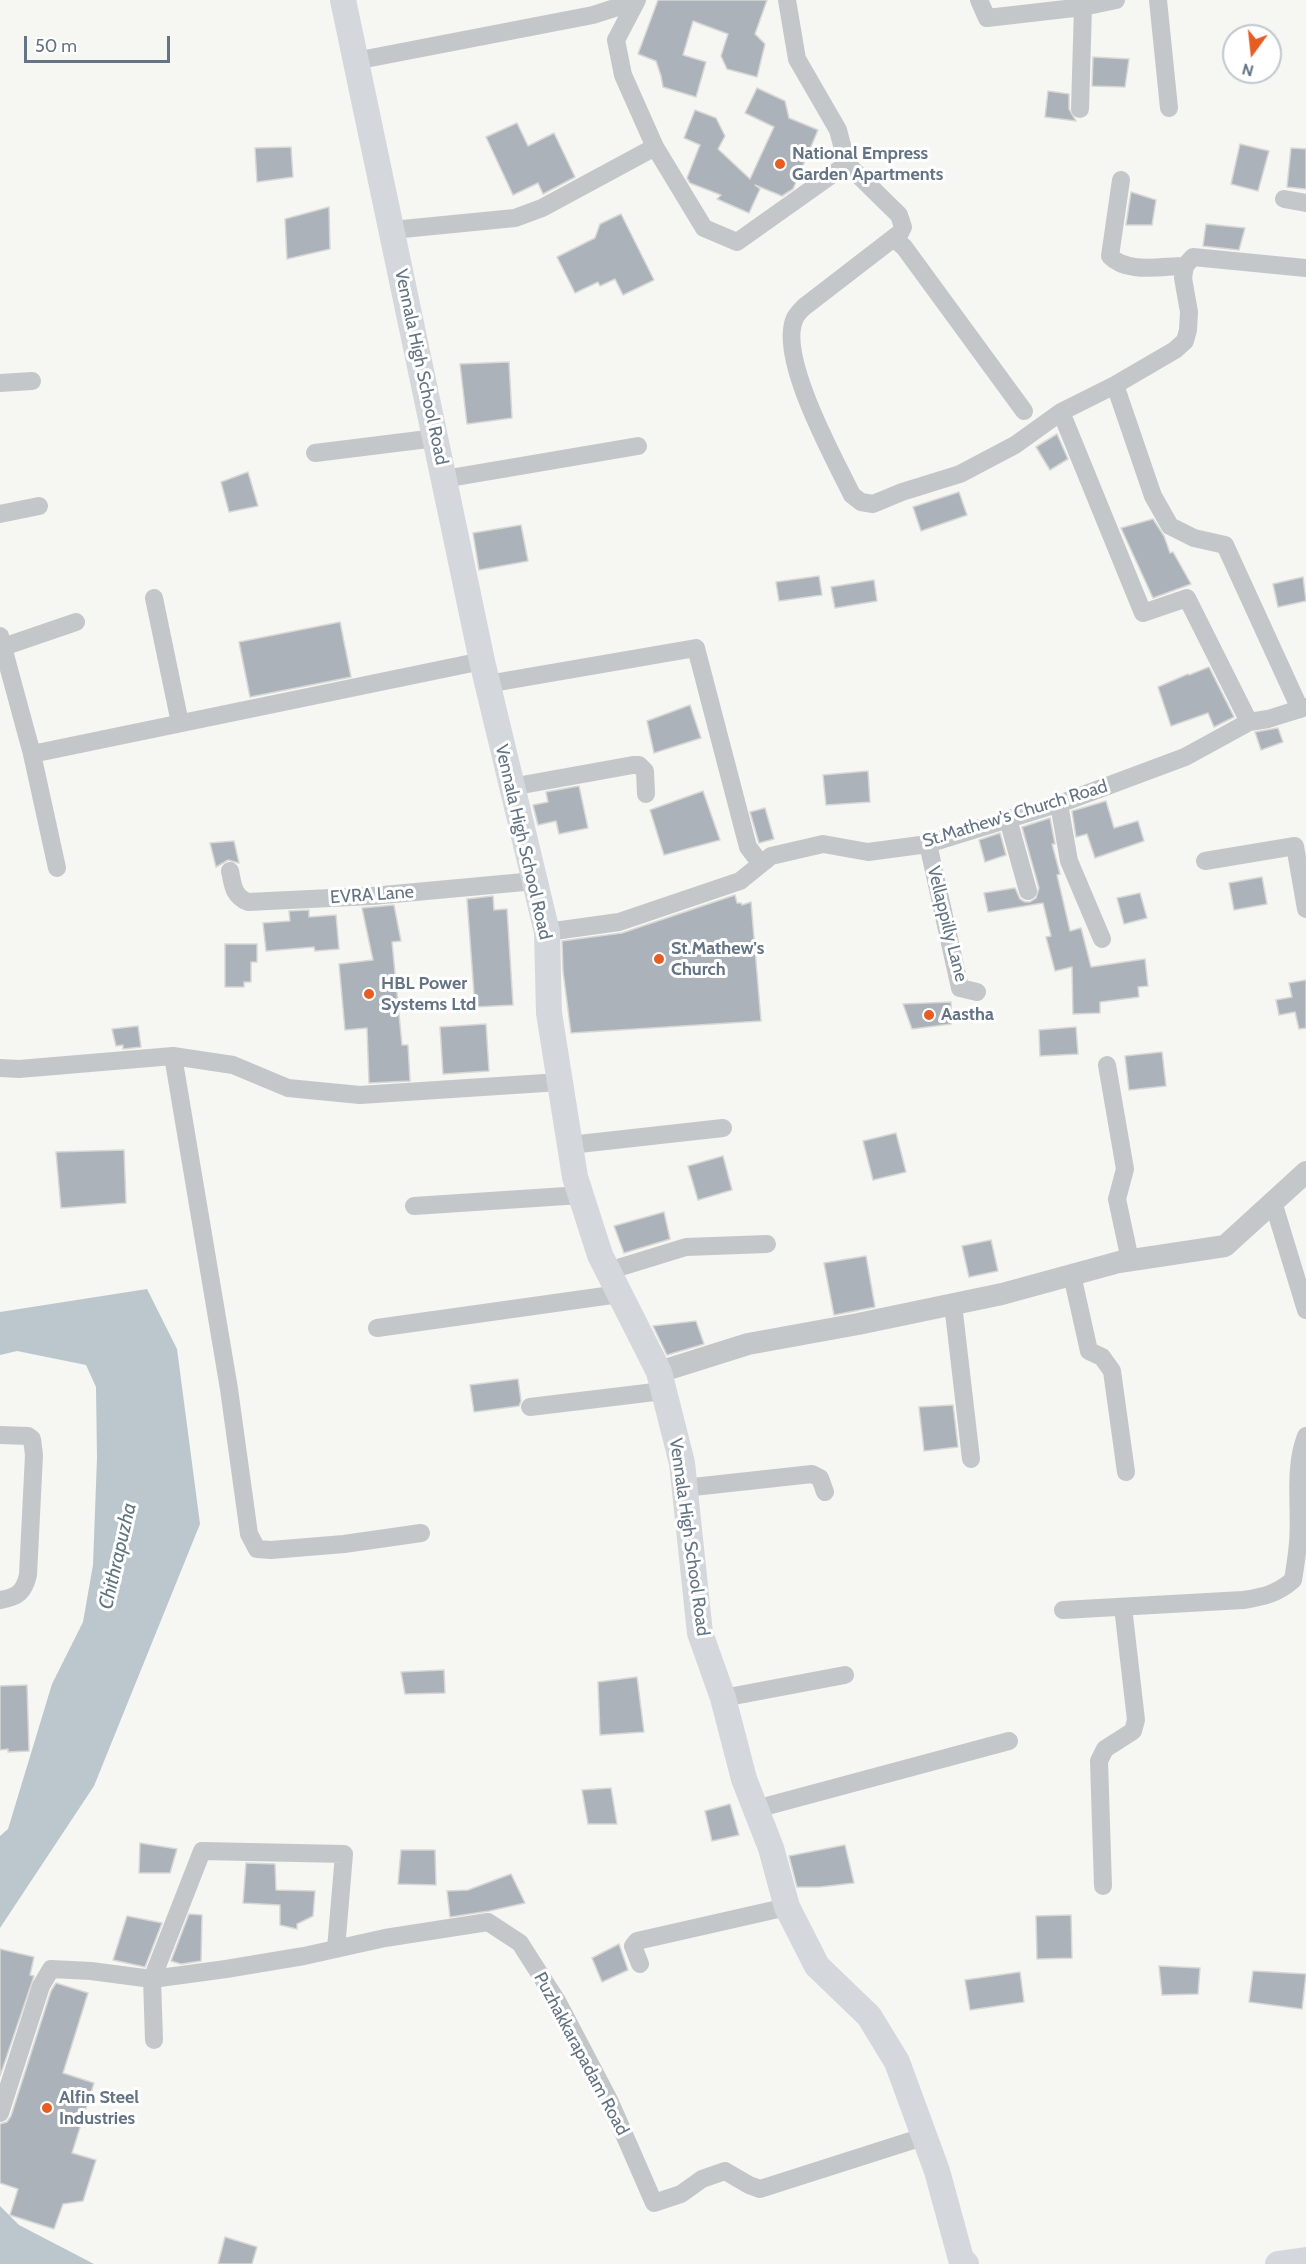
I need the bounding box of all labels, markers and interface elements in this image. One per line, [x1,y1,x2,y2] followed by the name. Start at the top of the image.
[27,24,172,62] scale bar
[1222,24,1282,84] north arrow
[35,35,77,57] text: 50 m
[1240,59,1256,81] text: N
[792,143,943,186] place label: National Empress Garden Apartments
[773,157,787,171] marker: National Empress Garden Apartments
[390,267,452,467] street label: Vennala High School Road
[490,742,556,942] street label: Vennala High School Road
[920,776,1110,852] street label: St.Mathew's Church Road
[922,864,972,984] street label: Vellappilly Lane
[329,881,415,909] street label: EVRA Lane
[671,938,764,980] place label: St.Mathew's Church
[652,952,666,966] marker: St.Mathew's Church
[381,973,476,1016] place label: HBL Power Systems Ltd
[362,987,376,1001] marker: HBL Power Systems Ltd
[941,1004,994,1026] place label: Aastha
[922,1008,936,1022] marker: Aastha
[664,1437,714,1637] street label: Vennala High School Road
[94,1500,142,1612] water label: Chithrapuzha
[529,1969,633,2139] street label: Puzhakkarapadam Road
[59,2087,139,2130] place label: Alfin Steel Industries
[40,2101,54,2115] marker: Alfin Steel Industries

